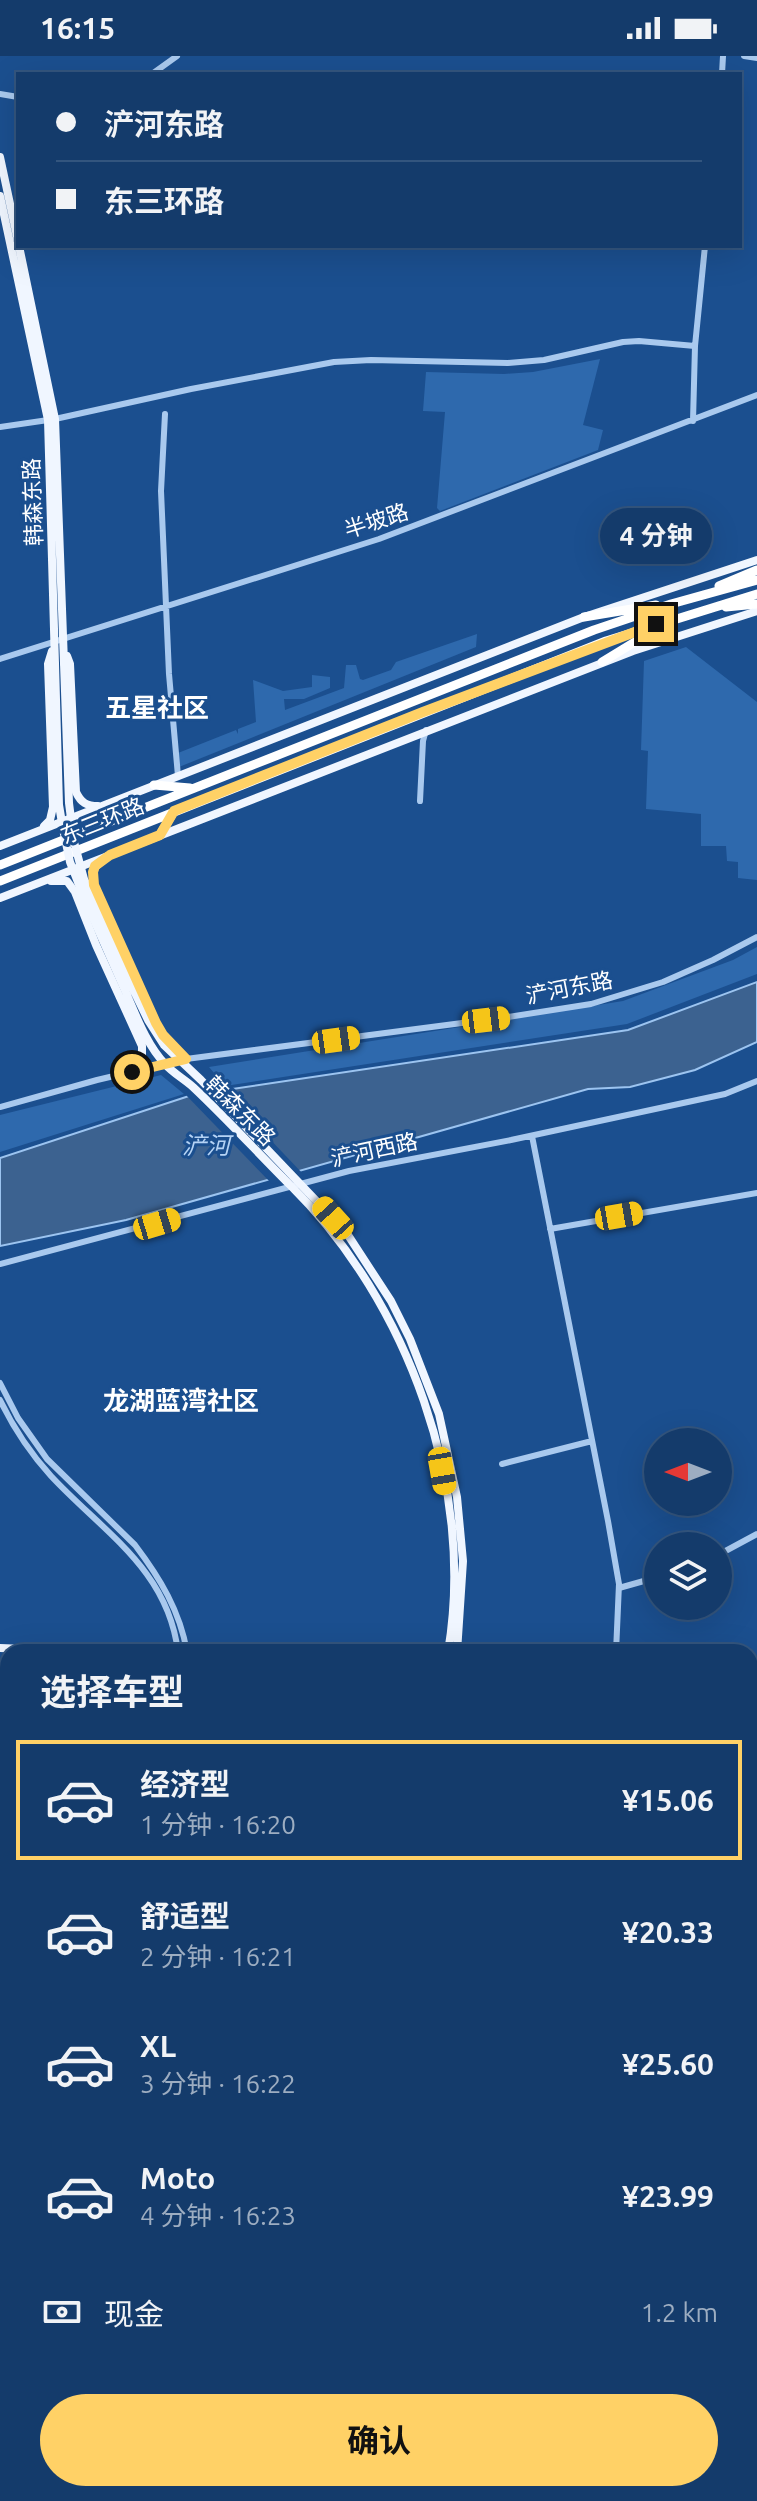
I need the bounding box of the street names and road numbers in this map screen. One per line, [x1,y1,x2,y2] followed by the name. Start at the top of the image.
[18,458,46,546] street label: 韩森东路
[341,498,411,542] street label: 半坡路
[57,792,147,848] street label: 东三环路
[523,966,615,1008] street label: 浐河东路
[201,1070,281,1150] street label: 韩森东路
[328,1128,420,1170] street label: 浐河西路

